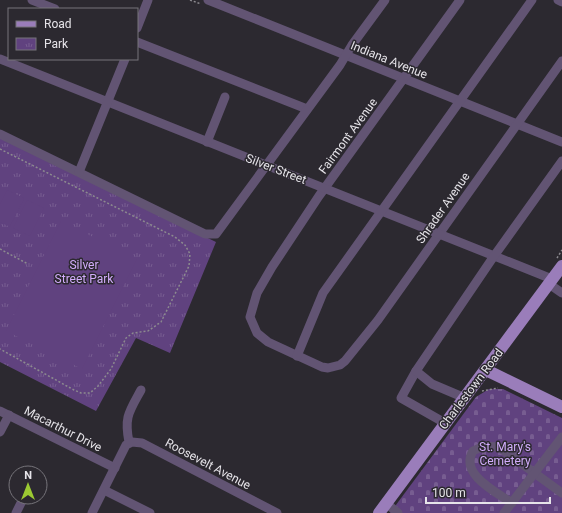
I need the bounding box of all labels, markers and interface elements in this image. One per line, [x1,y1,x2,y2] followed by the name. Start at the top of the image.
[8,8,138,60] legend
[44,17,72,31] text: Road
[44,37,69,51] text: Park
[349,38,429,82] street label: Indiana Avenue
[316,95,380,177] street label: Fairmont Avenue
[244,151,308,187] street label: Silver Street
[413,170,473,246] street label: Shrader Avenue
[55,258,114,286] park label: Silver Street Park
[436,346,506,432] street label: Charlestown Road
[22,403,104,455] street label: Macarthur Drive
[163,436,253,492] street label: Roosevelt Avenue
[479,440,531,468] park label: St. Mary's Cemetery
[8,465,48,505] north arrow
[24,469,32,482] text: N
[426,479,550,505] scale bar
[432,486,466,500] text: 100 m

